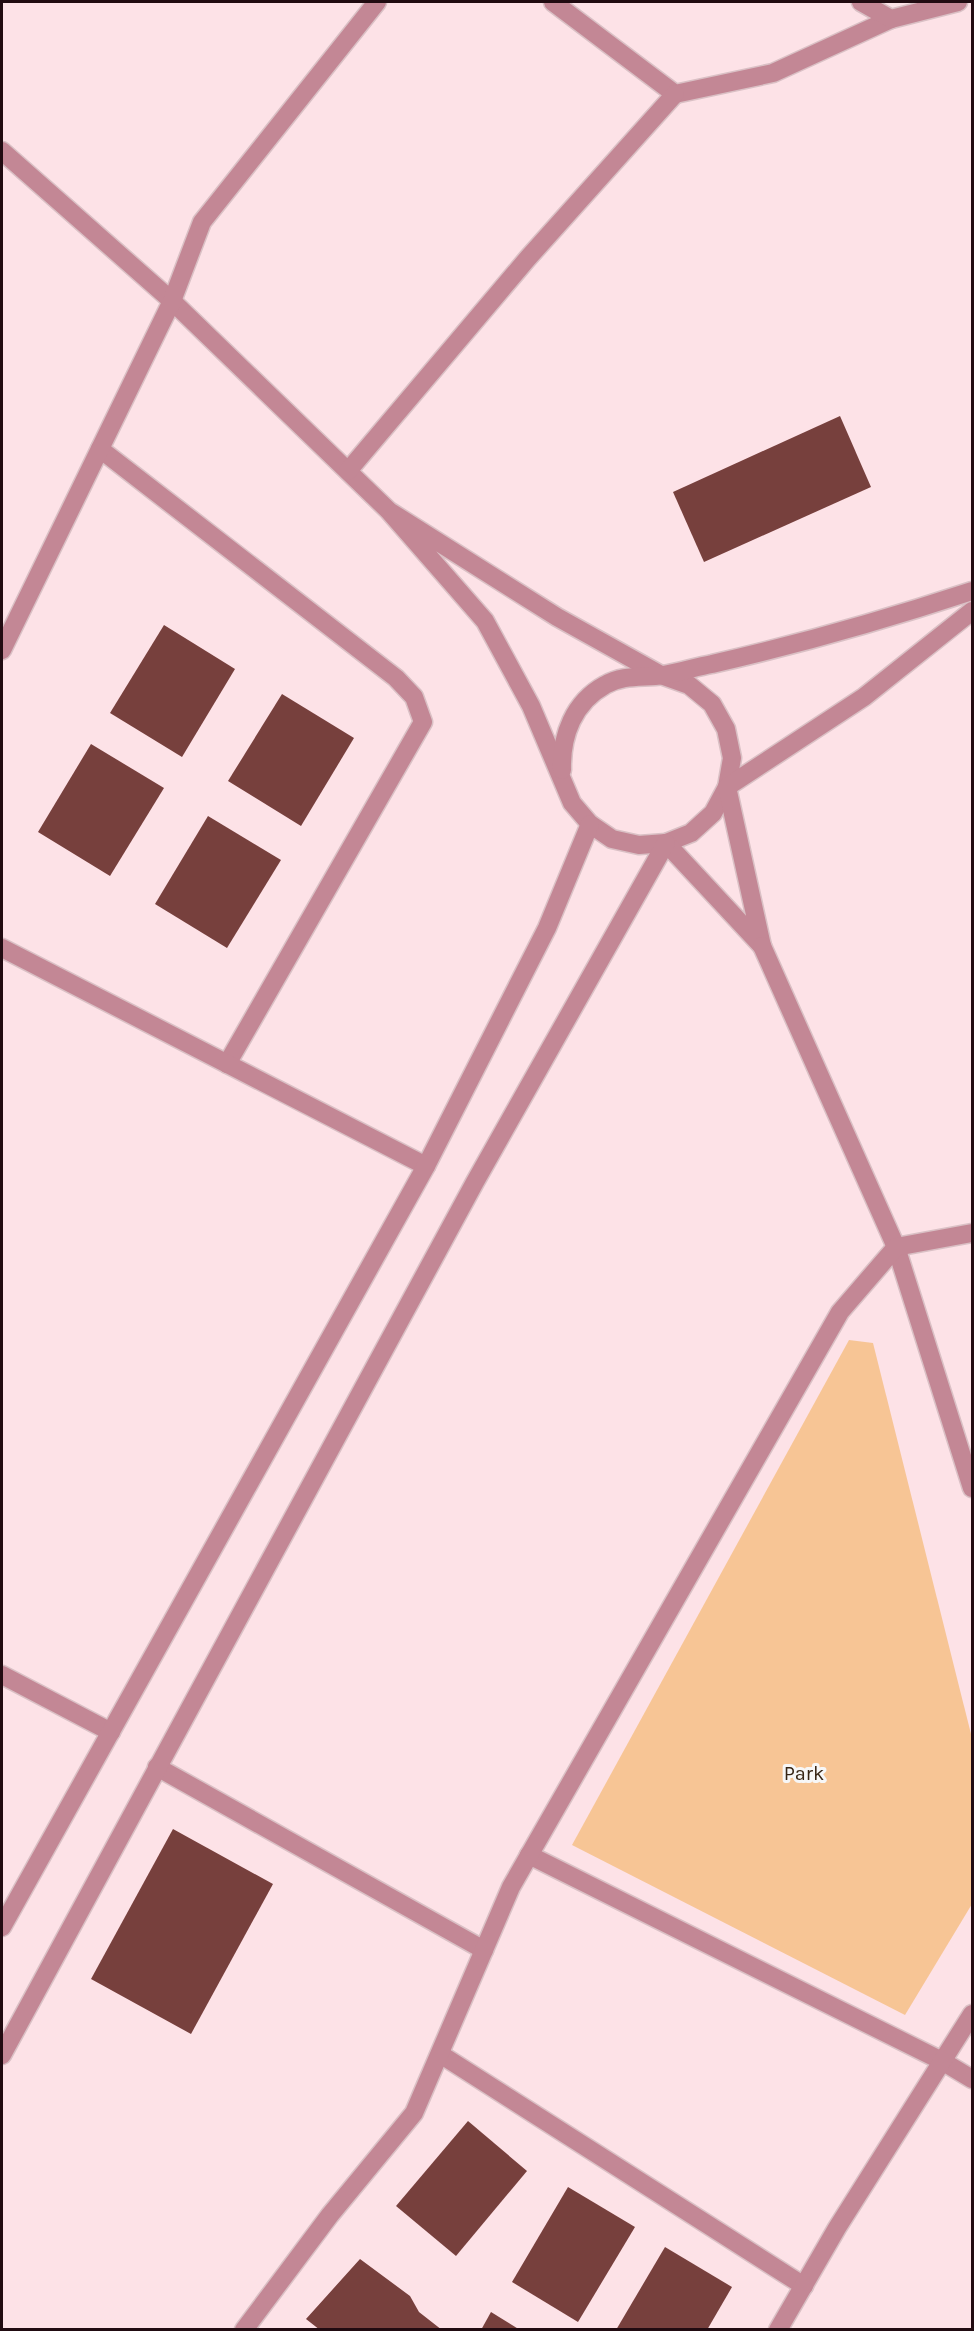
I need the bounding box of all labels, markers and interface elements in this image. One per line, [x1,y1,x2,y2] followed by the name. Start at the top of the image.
[784,1762,824,1785] park label: Park

